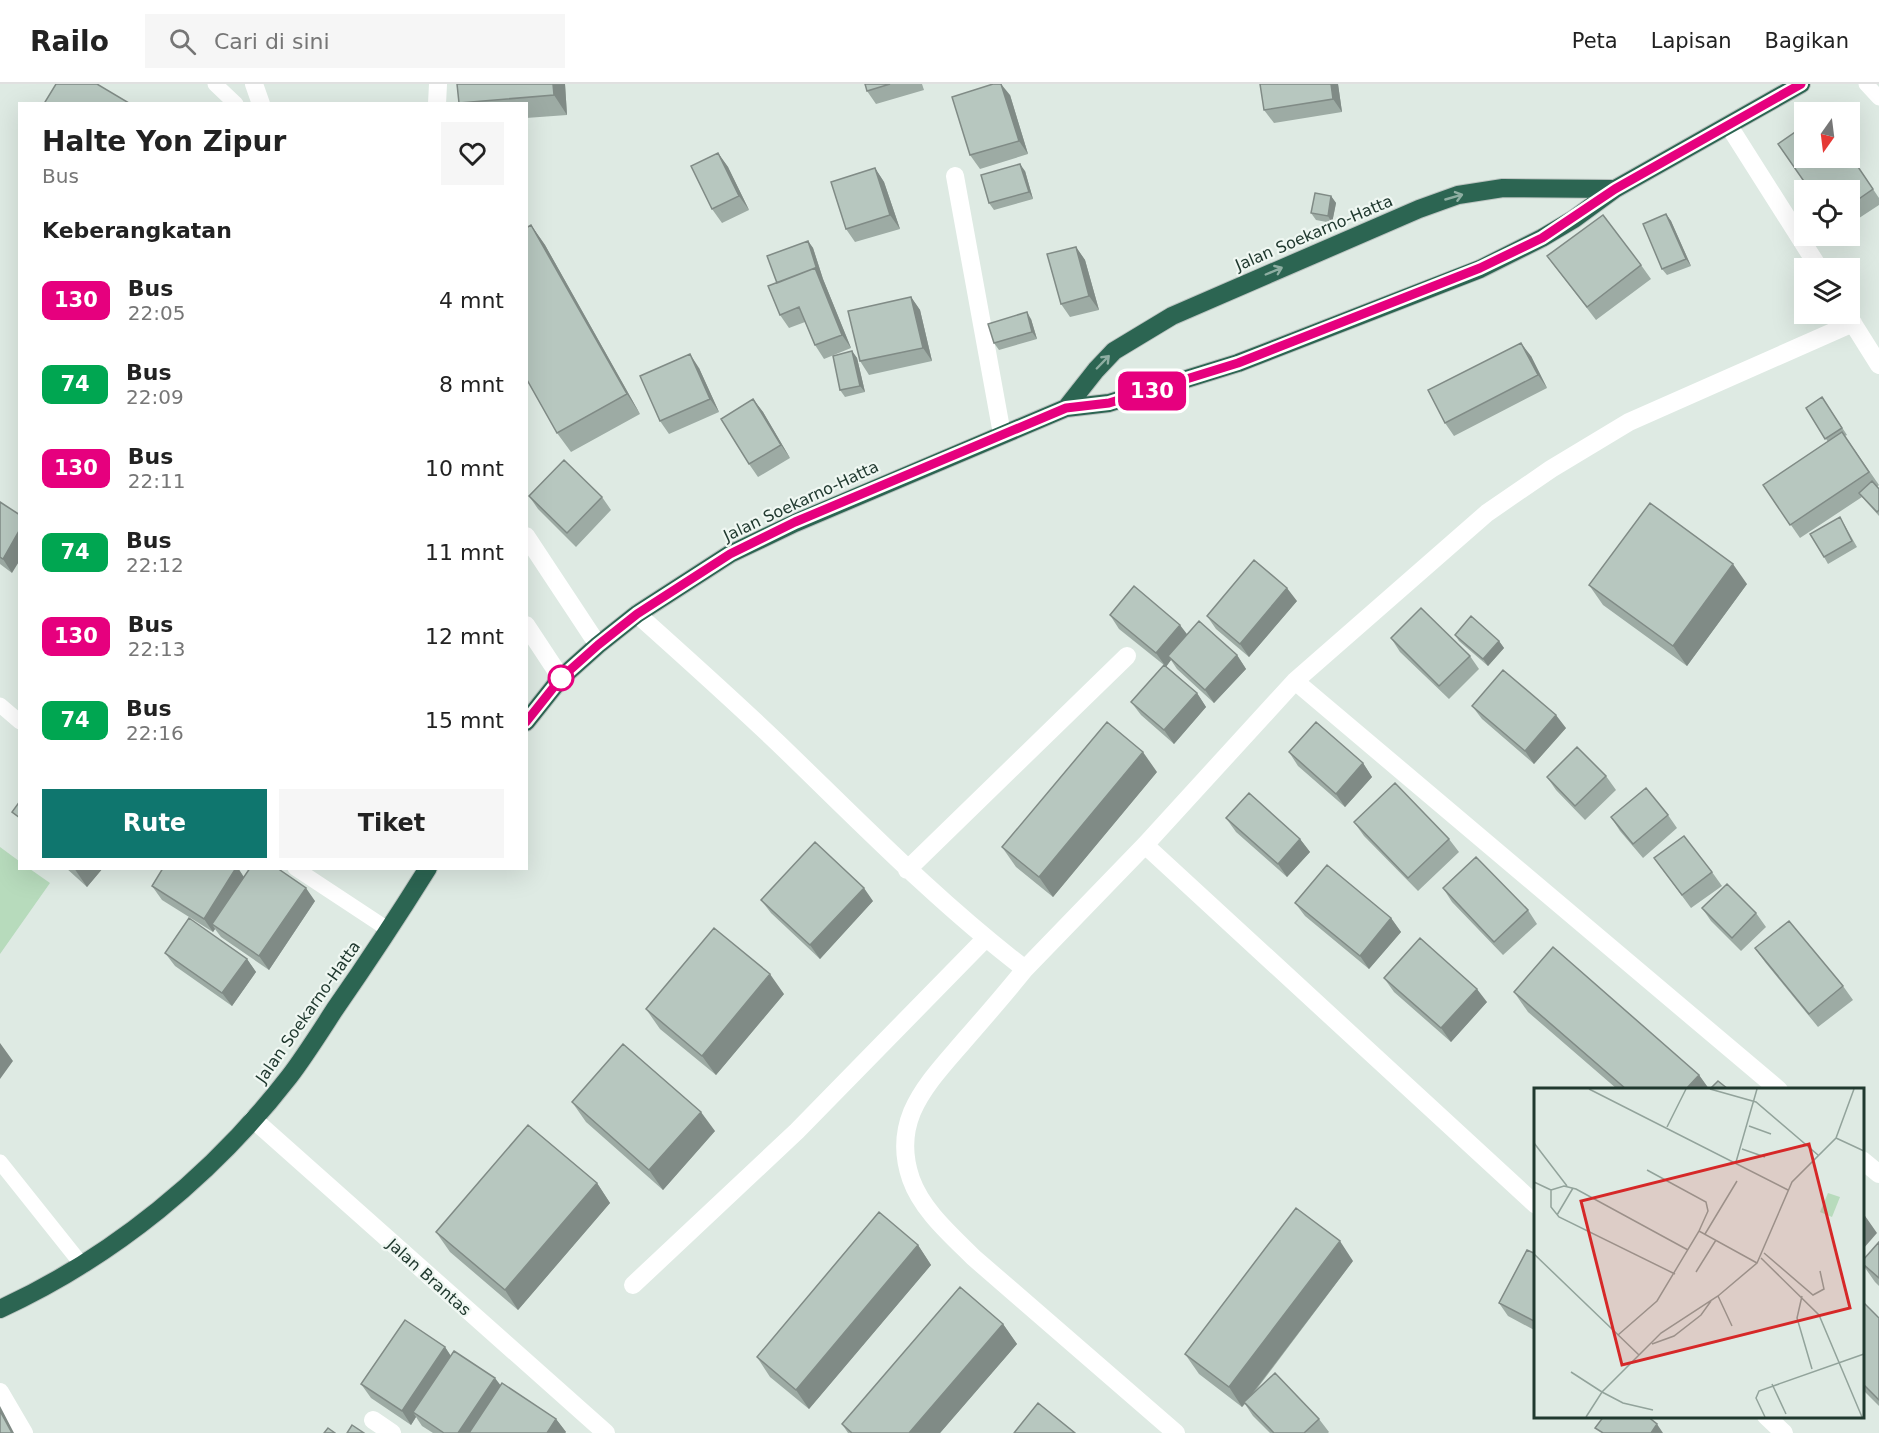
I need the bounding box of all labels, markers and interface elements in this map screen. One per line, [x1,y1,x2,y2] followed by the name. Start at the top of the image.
[145,14,565,68] search box
[30,25,109,58] text: Railo
[166,25,199,58] icon: search
[214,29,330,54] text: Cari di sini
[1572,29,1618,53] text: Peta
[1651,29,1732,53] text: Lapisan
[1765,29,1849,53] text: Bagikan
[1794,102,1860,168] north arrow
[1794,102,1860,324] map controls
[441,122,504,185] button: heart
[42,125,286,158] text: Halte Yon Zipur
[42,164,79,188] text: Bus
[1794,180,1860,246] button: locate
[1232,191,1396,275] street label: Jalan Soekarno-Hatta
[1444,191,1463,202] one-way arrow
[42,218,232,243] text: Keberangkatan
[1794,258,1860,324] button: layers
[1264,265,1283,276] one-way arrow
[128,276,173,301] text: Bus
[54,288,98,312] text: 130
[439,288,504,313] text: 4 mnt
[128,301,185,325] text: 22:05
[1096,355,1110,370] one-way arrow
[126,360,172,385] text: Bus
[60,372,90,396] text: 74
[439,372,504,397] text: 8 mnt
[1118,372,1186,410] line badge: 130
[1130,379,1174,403] text: 130
[126,385,184,409] text: 22:09
[128,444,173,469] text: Bus
[54,456,98,480] text: 130
[425,456,504,481] text: 10 mnt
[719,457,882,546] street label: Jalan Soekarno-Hatta
[128,469,185,493] text: 22:11
[126,528,172,553] text: Bus
[60,540,90,564] text: 74
[425,540,504,565] text: 11 mnt
[126,553,184,577] text: 22:12
[128,612,173,637] text: Bus
[54,624,98,648] text: 130
[425,624,504,649] text: 12 mnt
[128,637,185,661] text: 22:13
[548,665,574,691] unlabelled marker
[126,696,172,721] text: Bus
[60,708,90,732] text: 74
[425,708,504,733] text: 15 mnt
[126,721,184,745] text: 22:16
[42,789,267,858] button: Rute
[279,789,504,858] button: Tiket
[251,937,364,1088] street label: Jalan Soekarno-Hatta
[1534,1088,1864,1418] inset map
[383,1234,475,1319] street label: Jalan Brantas

